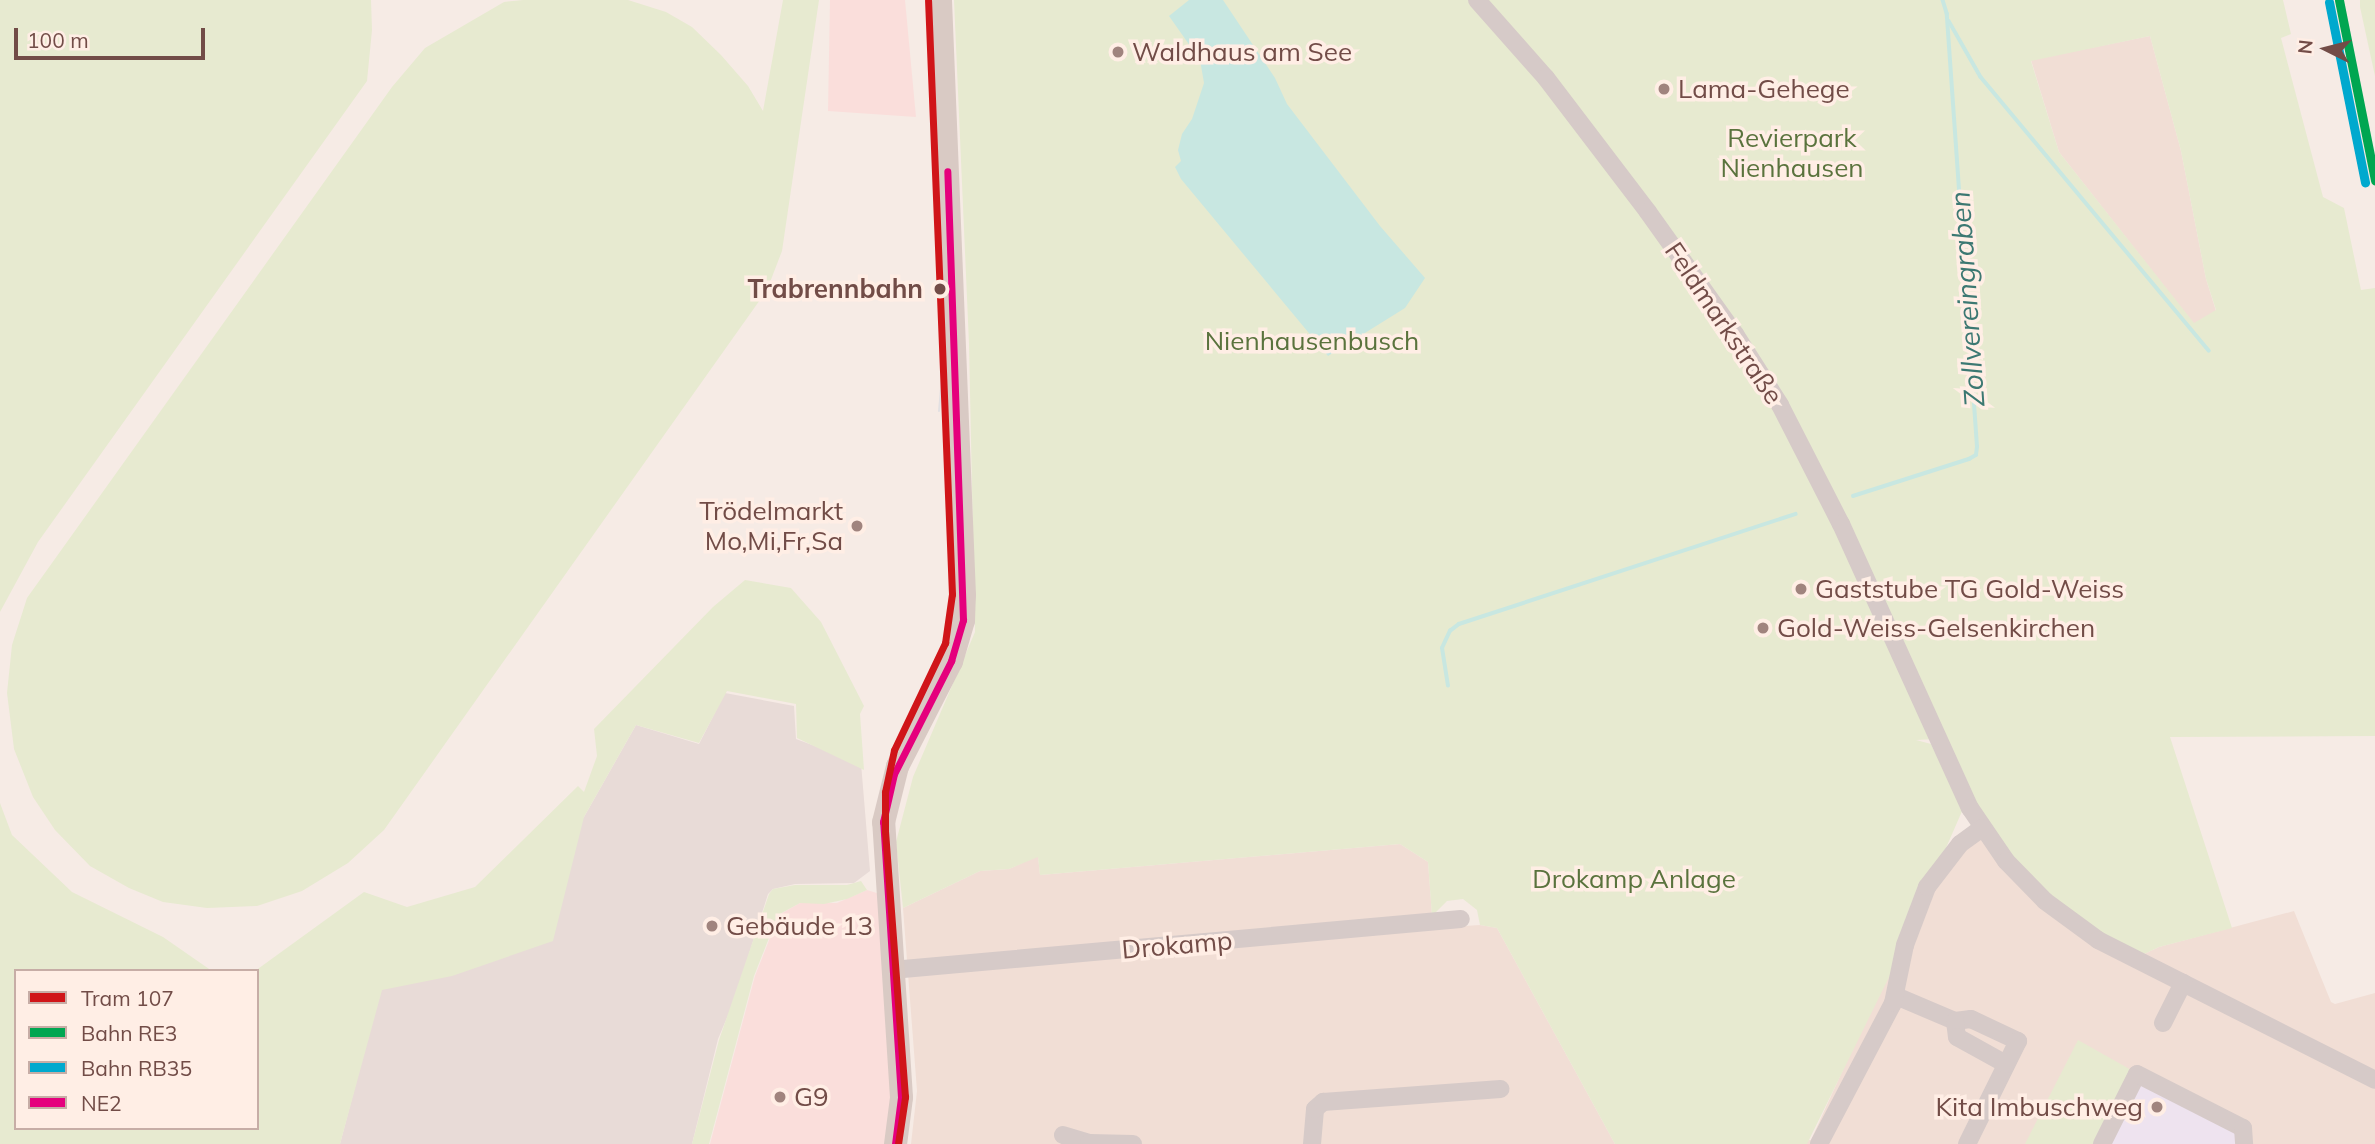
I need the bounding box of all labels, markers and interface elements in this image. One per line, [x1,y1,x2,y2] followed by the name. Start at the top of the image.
[18,14,208,58] scale bar
[2291,14,2361,84] north arrow
[27,27,89,53] text: 100 m
[1132,36,1352,68] place label: Waldhaus am See
[2292,38,2318,55] text: N
[1110,44,1126,60] marker: Waldhaus am See
[1678,73,1850,105] place label: Lama-Gehege
[1656,81,1672,97] marker: Lama-Gehege
[1720,122,1864,184] park label: Revierpark Nienhausen
[1943,190,1991,408] water label: Zollvereingraben
[1658,236,1790,410] street label: Feldmarkstraße
[747,273,923,305] place label: Trabrennbahn
[929,278,951,300] marker: Trabrennbahn
[1205,325,1419,357] park label: Nienhausenbusch
[699,495,843,556] place label: Trödelmarkt Mo,Mi,Fr,Sa
[849,518,865,534] marker: Trödelmarkt Mo,Mi,Fr,Sa
[1815,573,2124,605] place label: Gaststube TG Gold-Weiss
[1793,581,1809,597] marker: Gaststube TG Gold-Weiss
[1777,612,2095,644] place label: Gold-Weiss-Gelsenkirchen
[1755,620,1771,636] marker: Gold-Weiss-Gelsenkirchen
[1532,863,1736,895] park label: Drokamp Anlage
[726,910,873,942] place label: Gebäude 13
[704,918,720,934] marker: Gebäude 13
[1120,925,1234,965] street label: Drokamp
[14,969,259,1130] legend
[81,985,174,1011] text: Tram 107
[81,1020,177,1046] text: Bahn RE3
[81,1055,192,1081] text: Bahn RB35
[794,1081,829,1113] place label: G9
[772,1089,788,1105] marker: G9
[81,1090,122,1116] text: NE2
[1936,1091,2143,1123] place label: Kita Imbuschweg
[2149,1099,2165,1115] marker: Kita Imbuschweg

